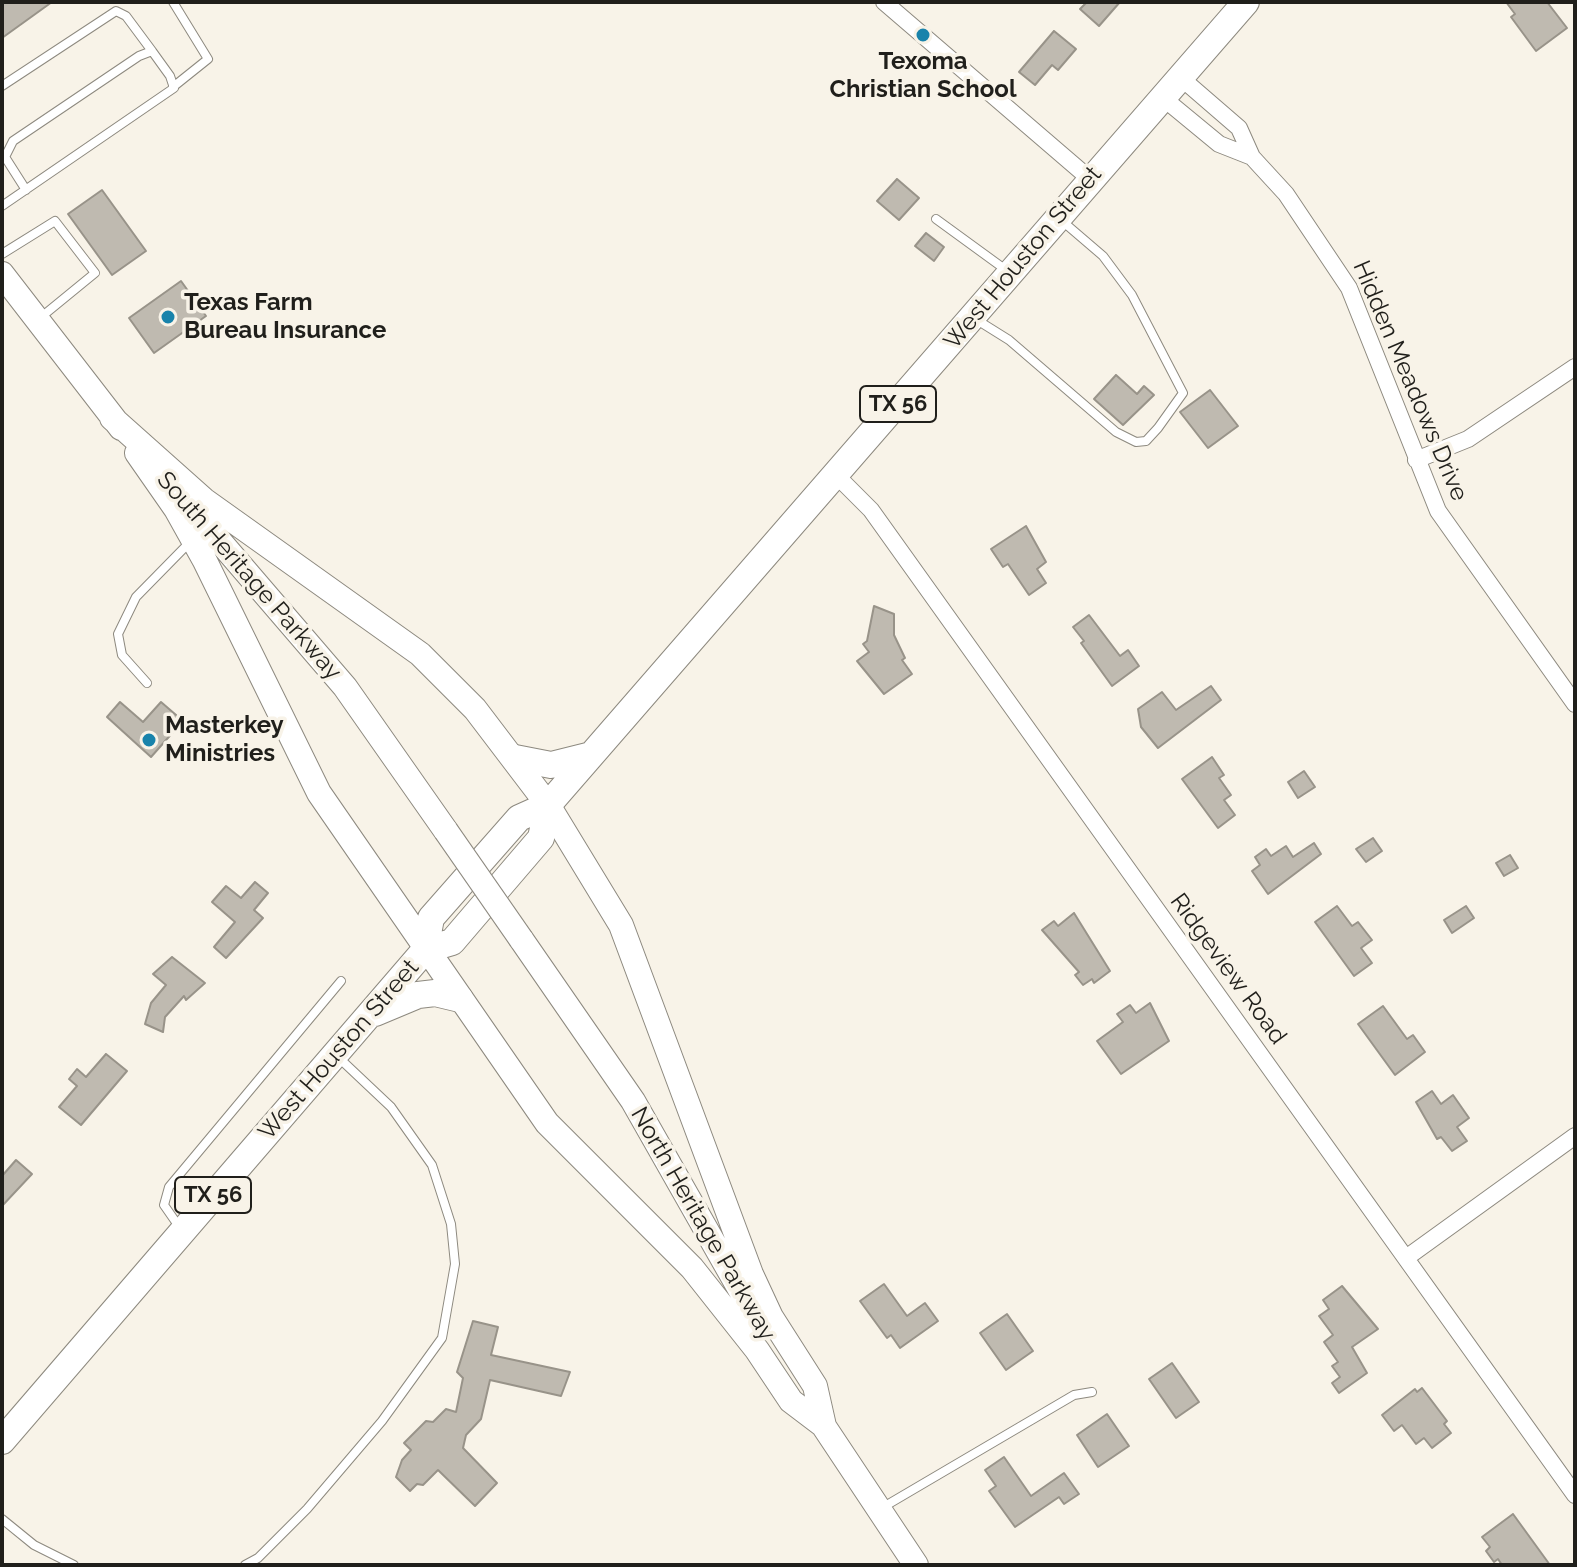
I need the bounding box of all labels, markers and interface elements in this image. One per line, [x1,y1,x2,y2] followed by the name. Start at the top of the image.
[914,26,932,44] marker: Texoma Christian School
[830,48,1016,104] place label: Texoma Christian School
[938,161,1108,355] street label: West Houston Street
[1346,257,1474,505] street label: Hidden Meadows Drive
[184,289,386,345] place label: Texas Farm Bureau Insurance
[159,308,177,326] marker: Texas Farm Bureau Insurance
[860,386,936,422] road number: TX 56
[151,466,347,686] street label: South Heritage Parkway
[165,712,284,768] place label: Masterkey Ministries
[140,731,158,749] marker: Masterkey Ministries
[1164,888,1292,1050] street label: Ridgeview Road
[253,954,425,1146] street label: West Houston Street
[624,1102,782,1346] street label: North Heritage Parkway
[175,1177,251,1213] road number: TX 56

